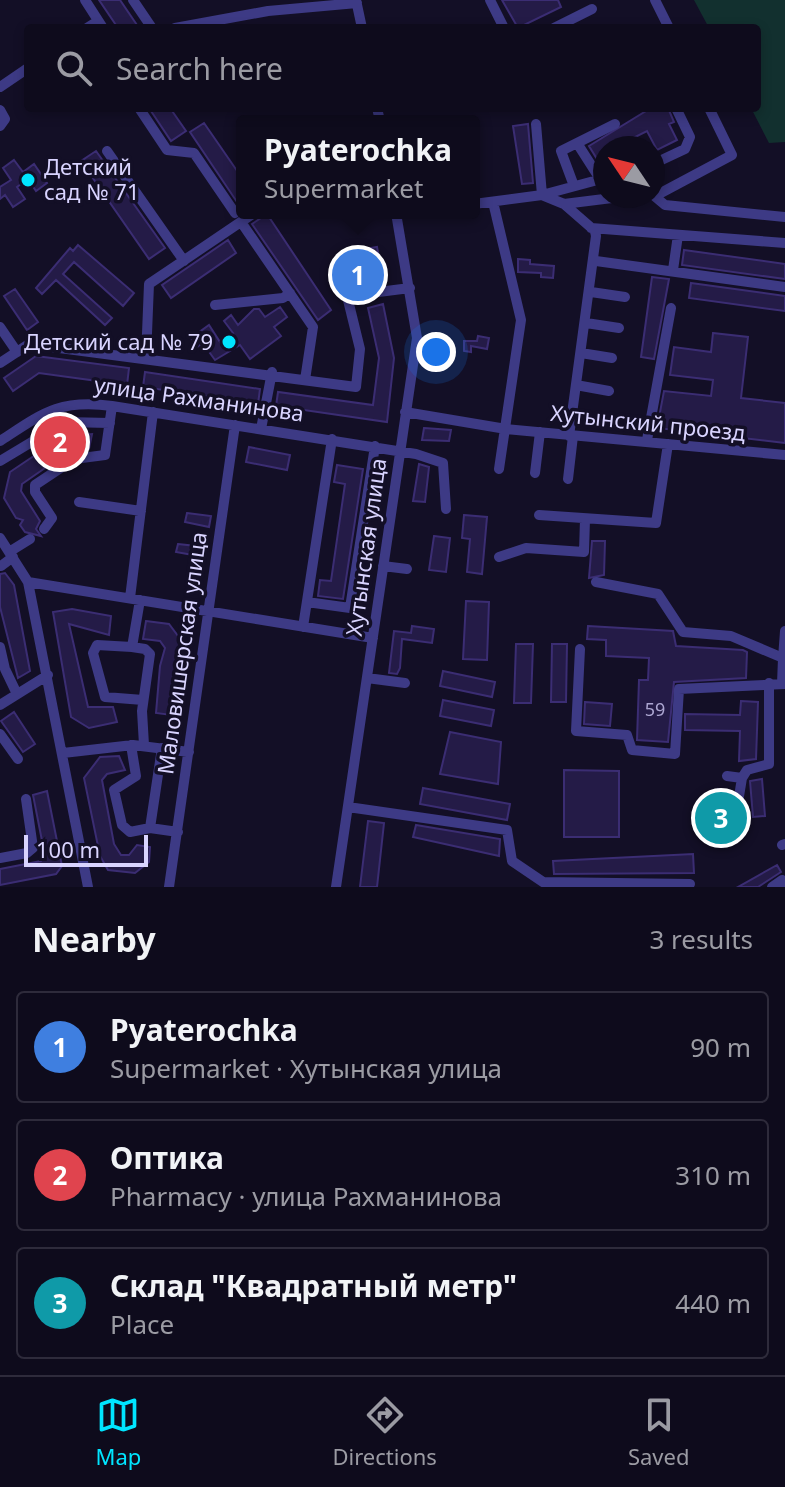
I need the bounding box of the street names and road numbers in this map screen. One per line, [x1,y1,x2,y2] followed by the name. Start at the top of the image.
[92,368,306,428] street label: улица Рахманинова
[549,397,748,447] street label: Хутынский проезд
[338,456,392,638] street label: Хутынская улица
[149,530,213,776] street label: Маловишерская улица

